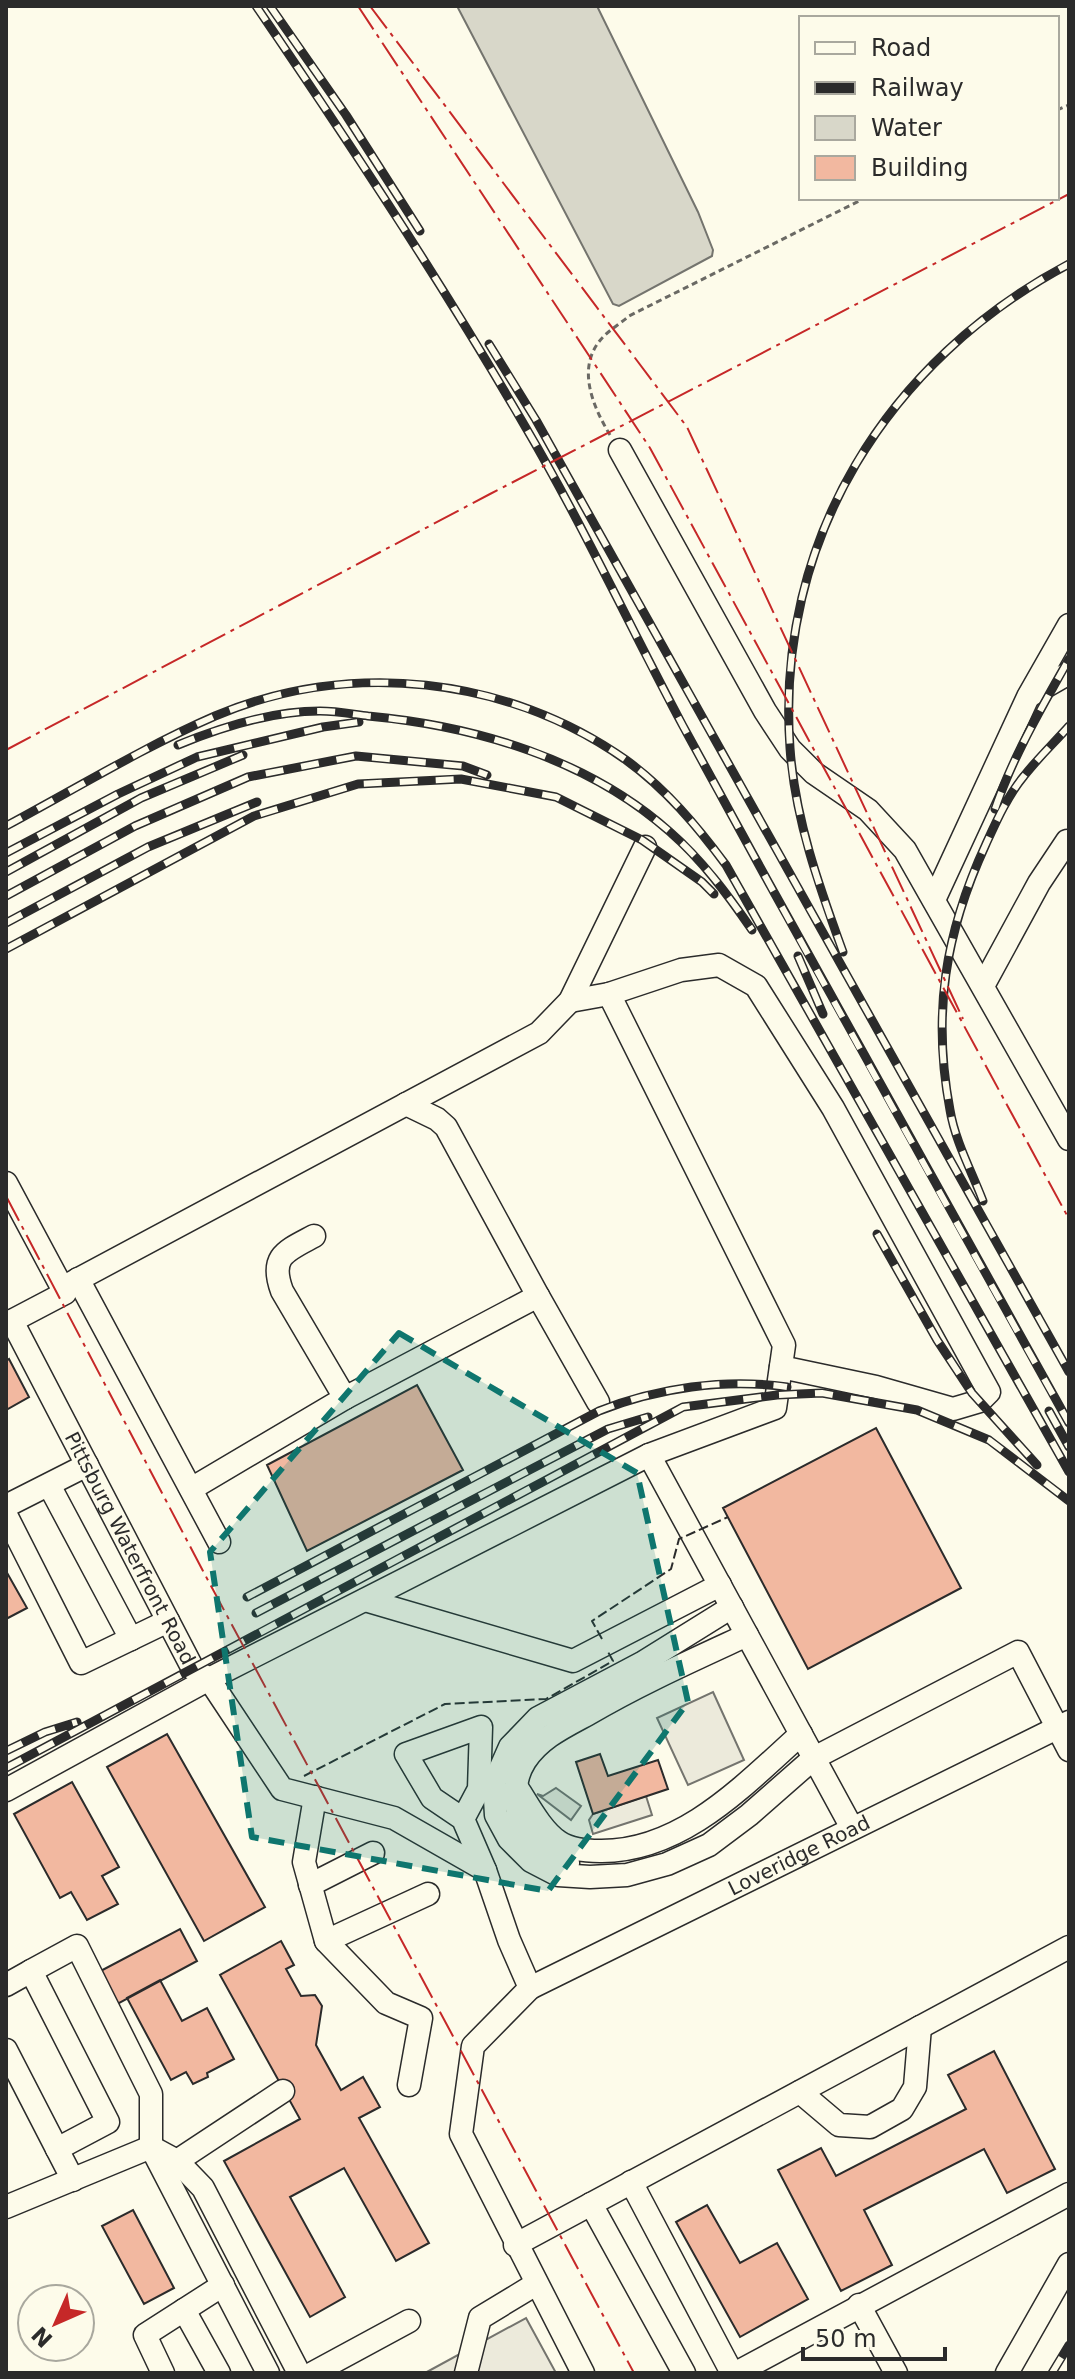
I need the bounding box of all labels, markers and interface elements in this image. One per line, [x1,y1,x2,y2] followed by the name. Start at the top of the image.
[799,16,1059,200] legend
[871,34,931,62] text: Road
[871,74,964,102] text: Railway
[871,114,942,142] text: Water
[871,154,968,182] text: Building
[60,1428,201,1669] street label: Pittsburg Waterfront Road
[724,1810,874,1900] street label: Loveridge Road
[16,2283,96,2363] north arrow
[803,2311,945,2361] scale bar
[27,2321,58,2352] text: N
[815,2325,877,2353] text: 50 m

